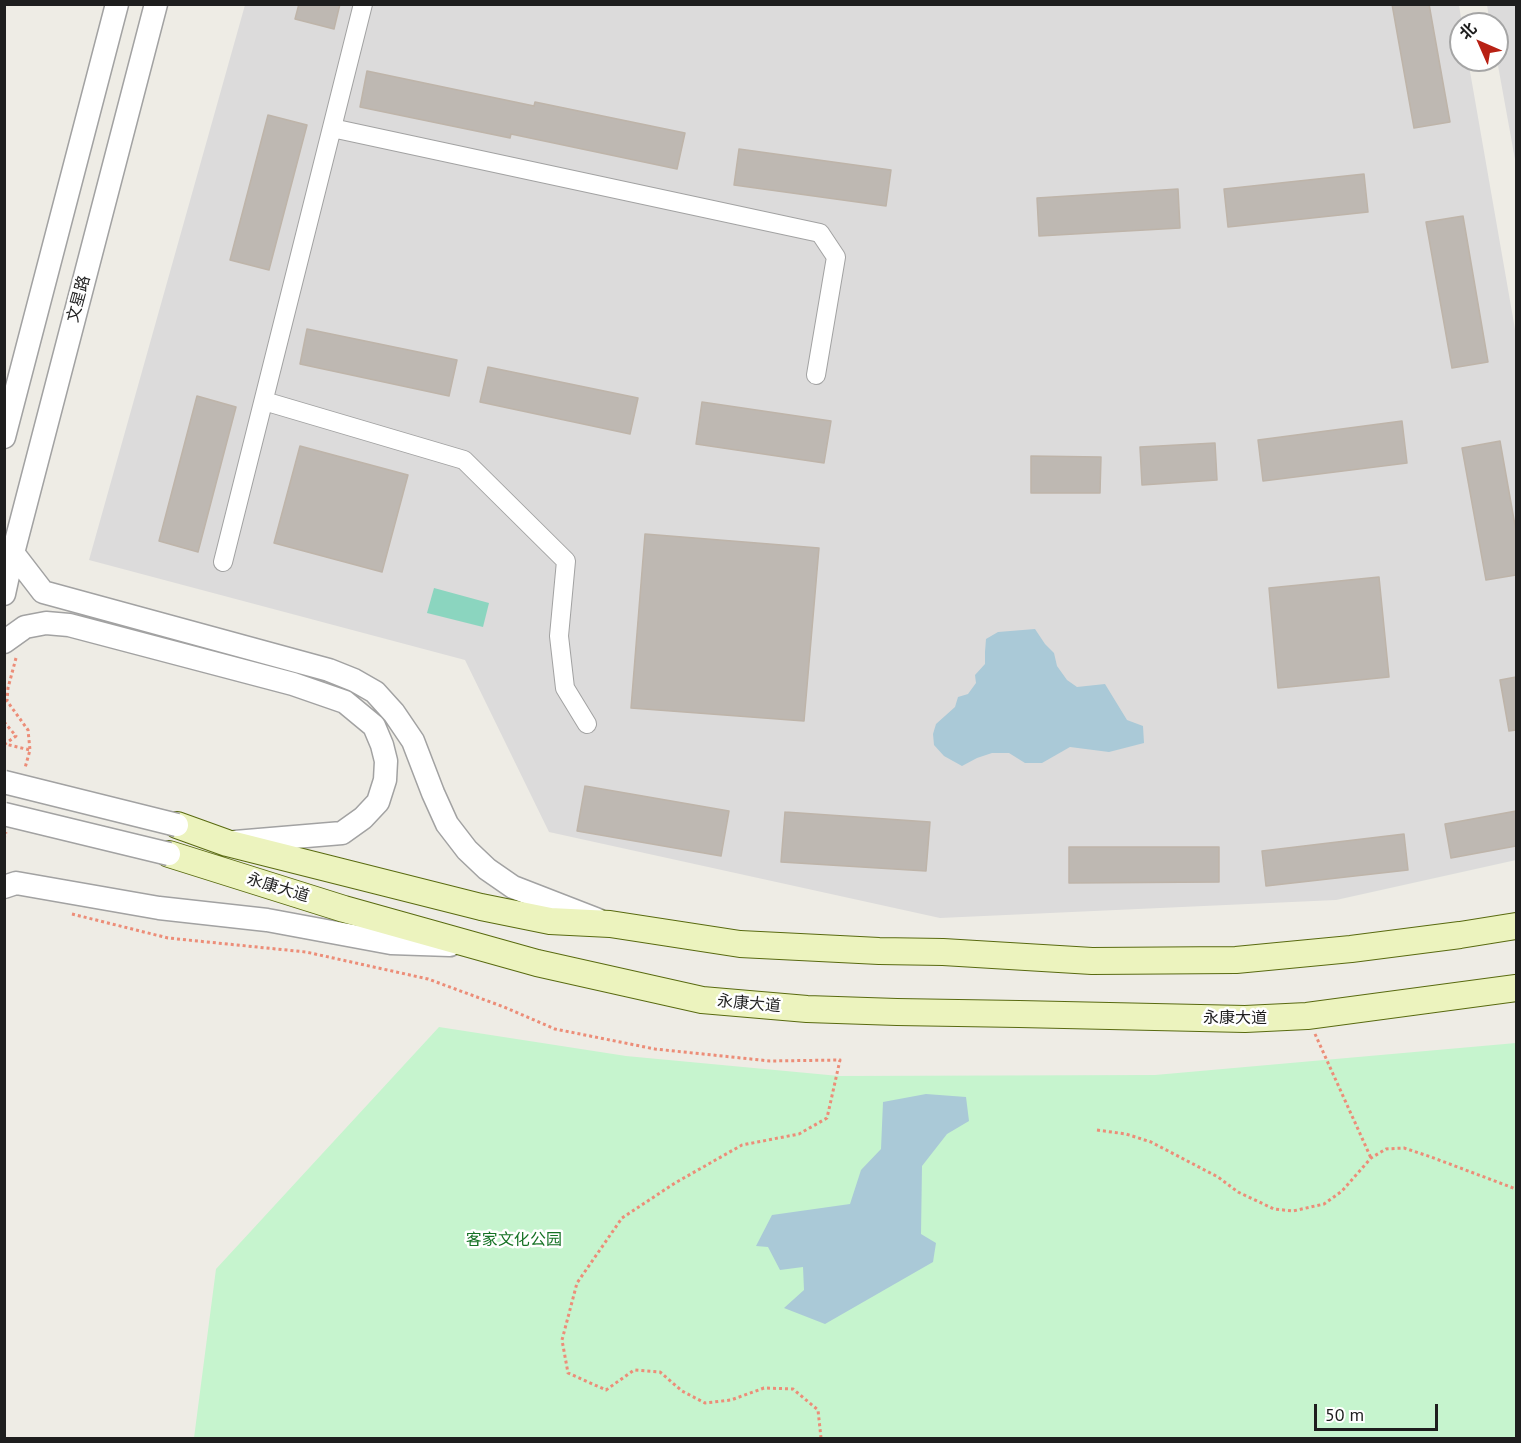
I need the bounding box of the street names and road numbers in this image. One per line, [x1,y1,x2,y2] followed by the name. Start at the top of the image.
[64,273,94,325] street label: 文星路
[245,869,311,907] street label: 永康大道
[716,992,782,1016] street label: 永康大道
[1203,1008,1267,1028] street label: 永康大道

